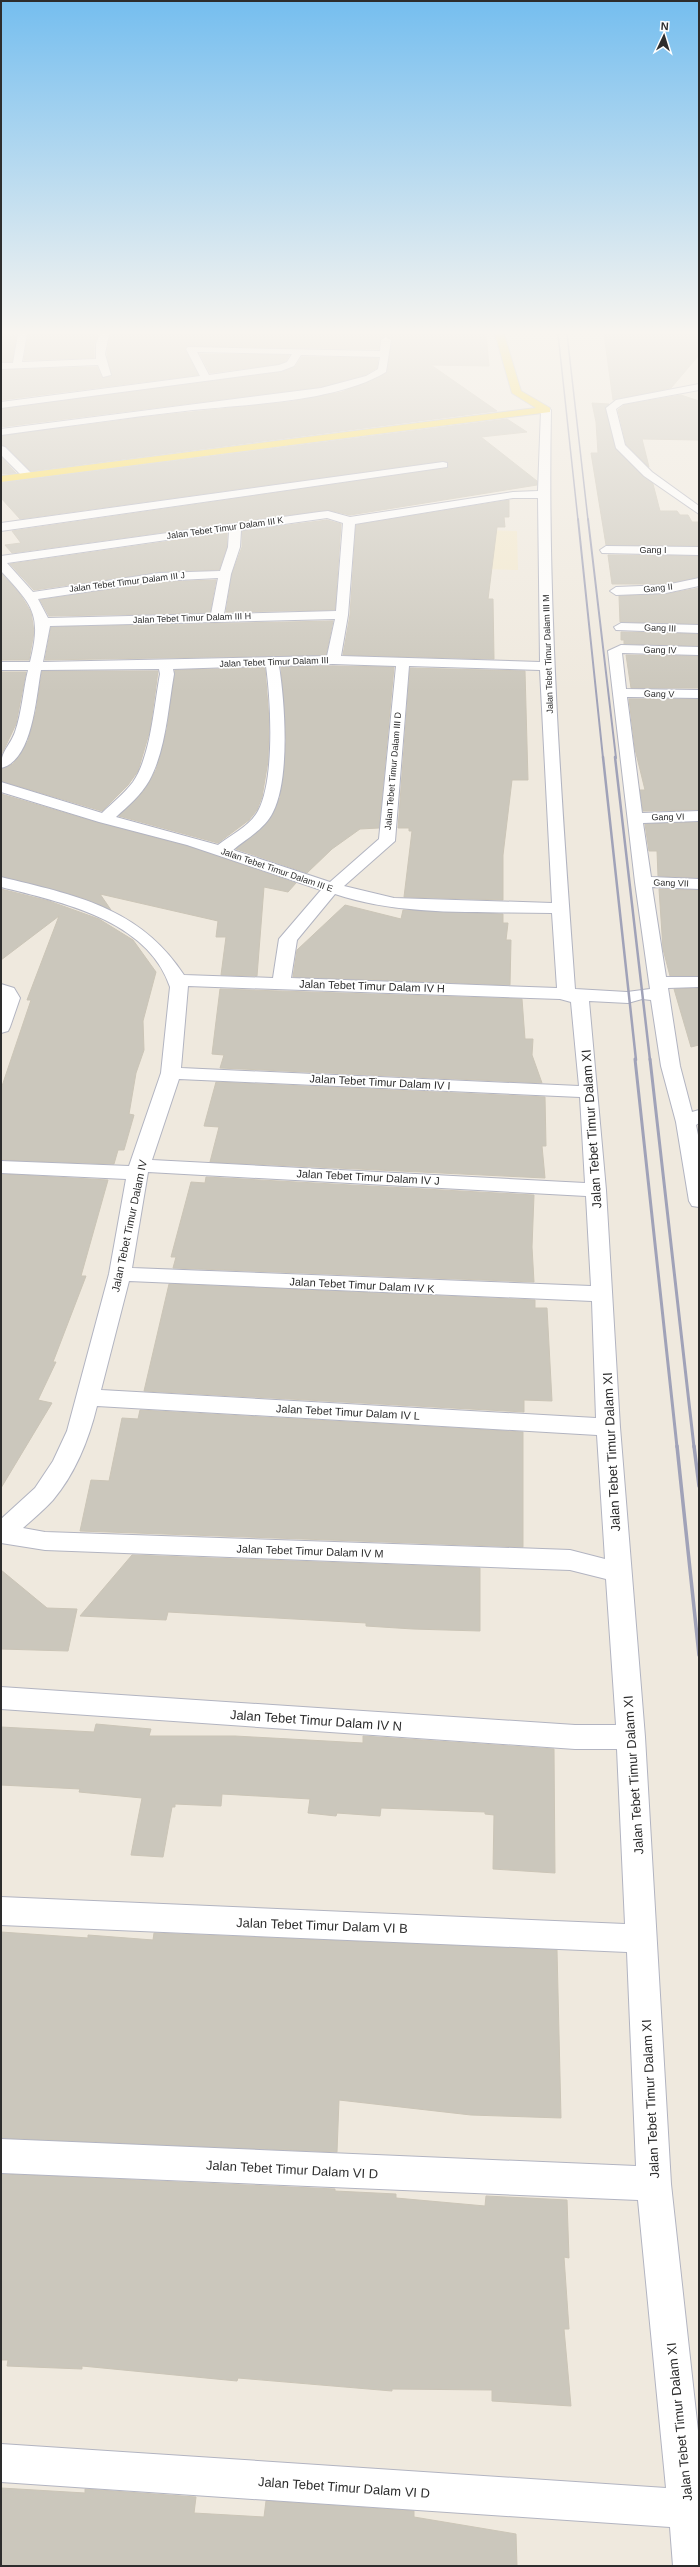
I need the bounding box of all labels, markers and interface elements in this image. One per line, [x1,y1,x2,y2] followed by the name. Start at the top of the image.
[644,16,684,56] north arrow
[660,20,669,32] text: N
[166,515,284,541] street label: Jalan Tebet Timur Dalam III K
[639,545,667,555] street label: Gang I
[69,570,185,594] street label: Jalan Tebet Timur Dalam III J
[643,581,673,595] street label: Gang II
[541,594,555,714] street label: Jalan Tebet Timur Dalam III M
[133,611,251,625] street label: Jalan Tebet Timur Dalam III H
[644,622,676,634] street label: Gang III
[643,645,677,655] street label: Gang IV
[219,655,329,669] street label: Jalan Tebet Timur Dalam III
[644,688,674,700] street label: Gang V
[383,711,403,830] street label: Jalan Tebet Timur Dalam III D
[651,812,685,822] street label: Gang VI
[220,846,334,894] street label: Jalan Tebet Timur Dalam III E
[653,877,689,889] street label: Gang VII
[299,977,445,995] street label: Jalan Tebet Timur Dalam IV H
[578,1049,605,1209] street label: Jalan Tebet Timur Dalam XI
[309,1072,451,1092] street label: Jalan Tebet Timur Dalam IV I
[109,1158,149,1293] street label: Jalan Tebet Timur Dalam IV
[296,1167,440,1187] street label: Jalan Tebet Timur Dalam IV J
[289,1275,436,1295] street label: Jalan Tebet Timur Dalam IV K
[600,1372,623,1532] street label: Jalan Tebet Timur Dalam XI
[276,1402,420,1422] street label: Jalan Tebet Timur Dalam IV L
[236,1542,384,1560] street label: Jalan Tebet Timur Dalam IV M
[620,1695,647,1855] street label: Jalan Tebet Timur Dalam XI
[229,1707,403,1734] street label: Jalan Tebet Timur Dalam IV N
[236,1915,408,1936] street label: Jalan Tebet Timur Dalam VI B
[639,2019,662,2179] street label: Jalan Tebet Timur Dalam XI
[205,2157,378,2182] street label: Jalan Tebet Timur Dalam VI D
[664,2342,695,2502] street label: Jalan Tebet Timur Dalam XI
[257,2474,431,2501] street label: Jalan Tebet Timur Dalam VI D

